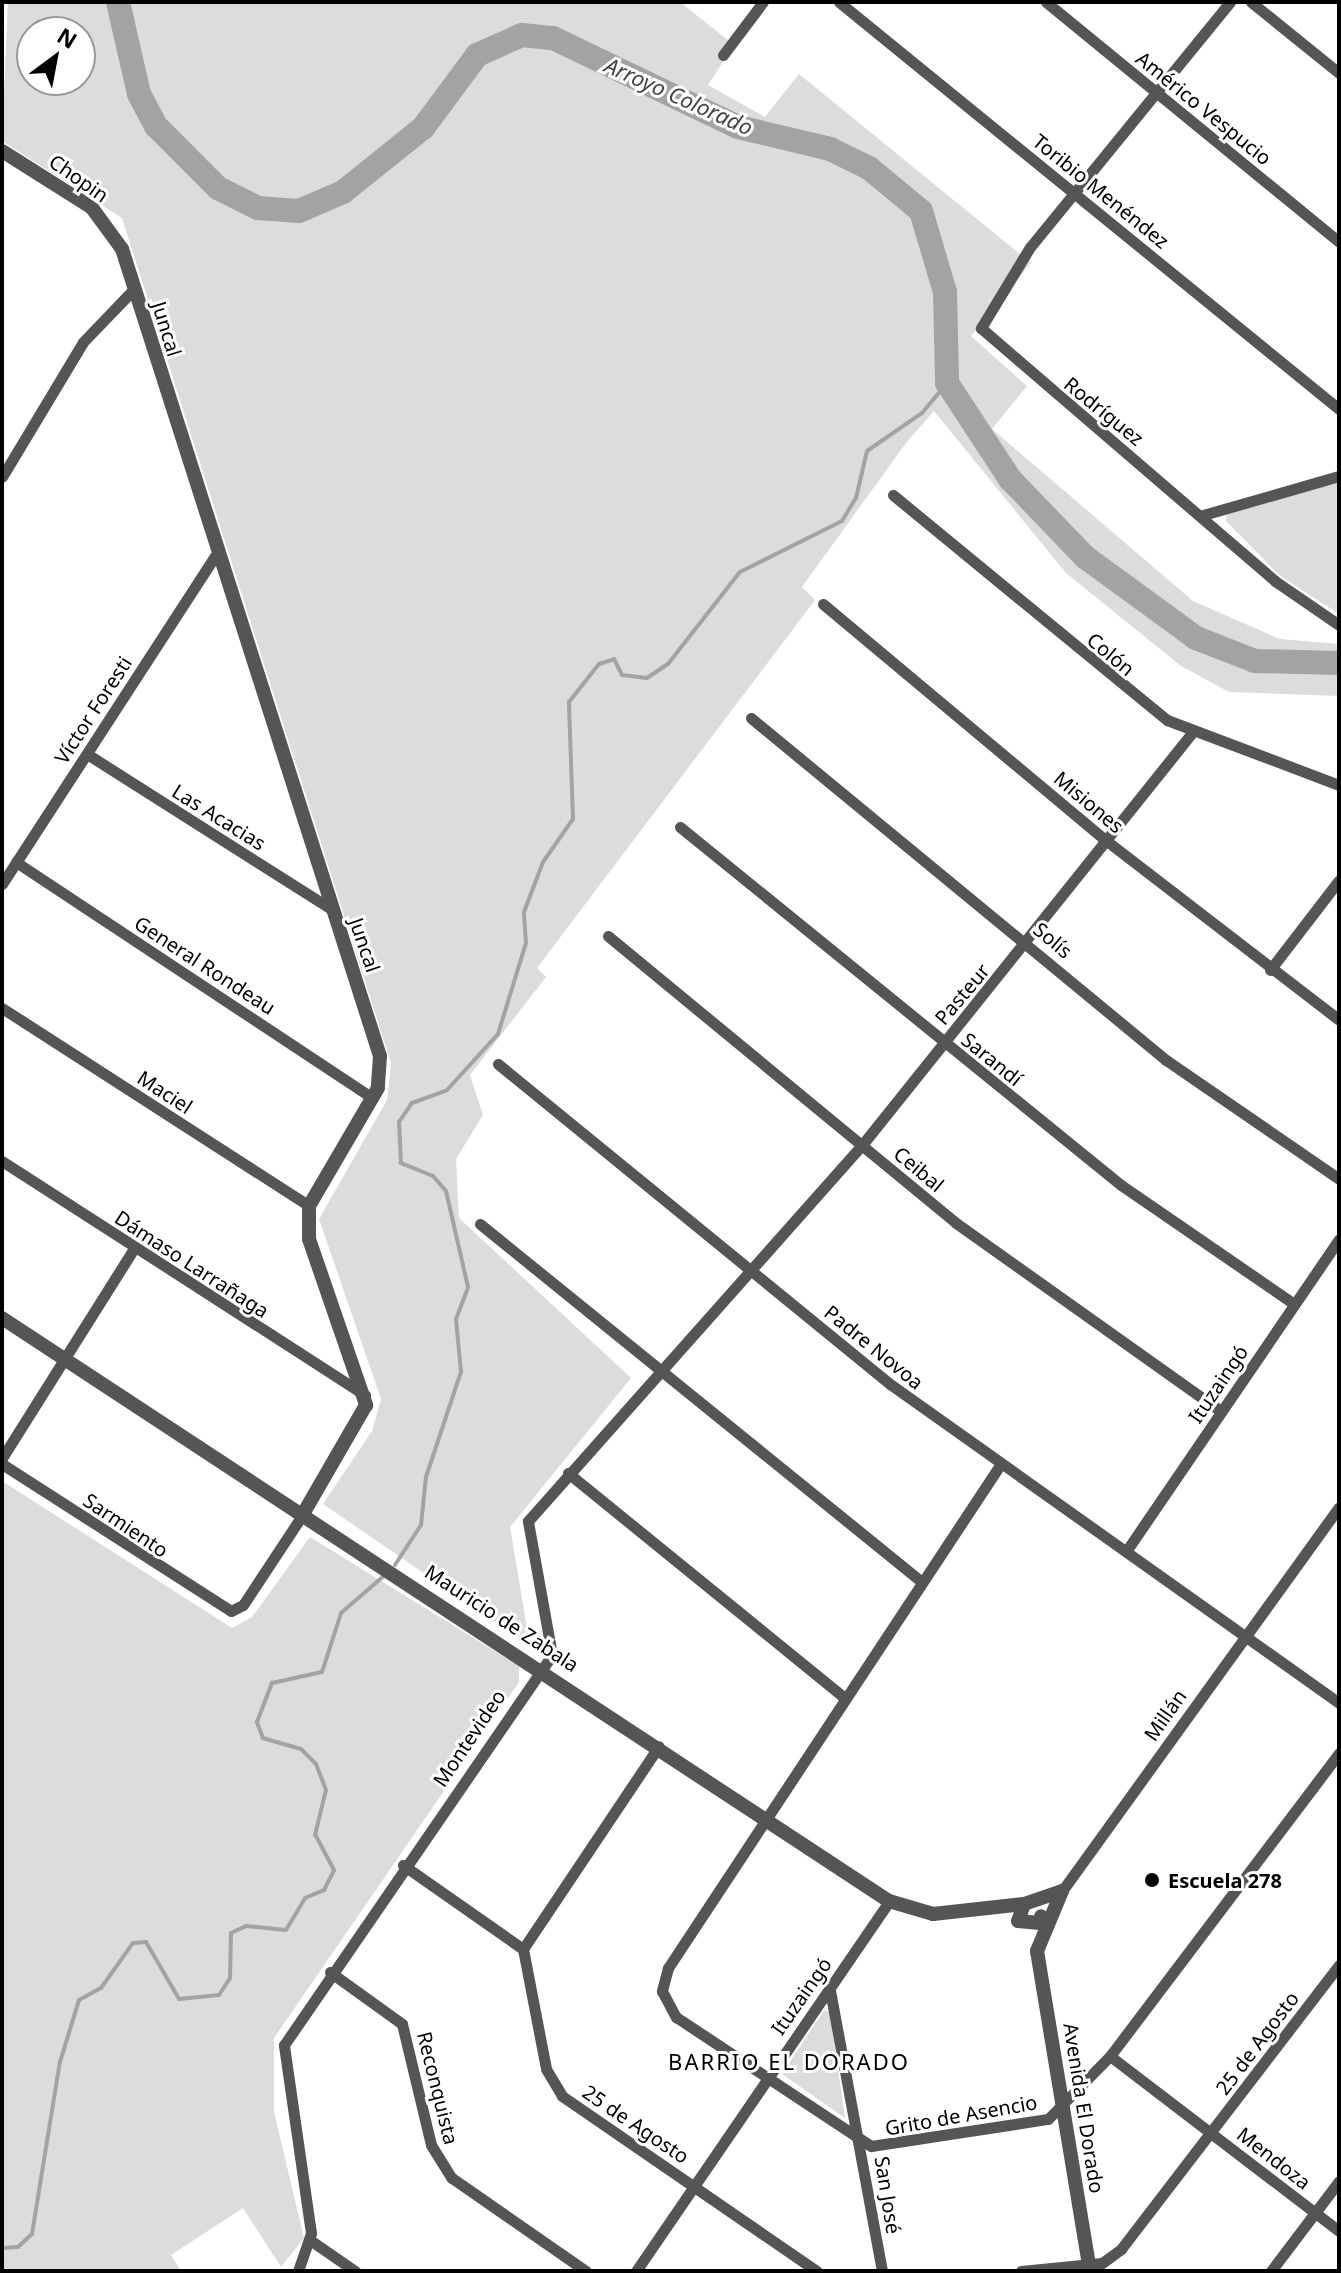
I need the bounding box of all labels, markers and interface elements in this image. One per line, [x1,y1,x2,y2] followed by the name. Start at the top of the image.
[16,16,96,96] north arrow
[52,20,83,55] text: N
[1132,46,1276,170] street label: Américo Vespucio
[601,52,757,140] water label: Arroyo Colorado
[1028,129,1174,253] street label: Toribio Menéndez
[45,149,113,207] street label: Chopin
[147,299,187,359] street label: Juncal
[1059,372,1149,450] street label: Rodríguez
[1082,627,1140,681] street label: Colón
[49,652,137,768] street label: Víctor Foresti
[1049,766,1129,838] street label: Misiones
[168,779,270,855] street label: Las Acacias
[130,911,280,1019] street label: General Rondeau
[345,915,385,975] street label: Juncal
[1029,917,1077,963] street label: Solís
[930,959,994,1029] street label: Pasteur
[957,1027,1027,1091] street label: Sarandí
[133,1065,197,1119] street label: Maciel
[889,1141,949,1197] street label: Ceibal
[111,1205,273,1323] street label: Dámaso Larrañaga
[820,1300,928,1394] street label: Padre Novoa
[1183,1340,1253,1428] street label: Ituzaingó
[79,1488,173,1562] street label: Sarmiento
[421,1559,583,1677] street label: Mauricio de Zabala
[428,1685,510,1791] street label: Montevideo
[1139,1685,1191,1745] street label: Millán
[1168,1868,1282,1892] place label: Escuela 278
[1143,1871,1161,1889] marker: Escuela 278
[766,1953,836,2039] street label: Ituzaingó
[1210,1987,1304,2099] street label: 25 de Agosto
[1059,2021,1109,2195] street label: Avenida El Dorado
[412,2029,464,2147] street label: Reconquista
[668,2049,910,2075] district label: BARRIO EL DORADO
[578,2080,694,2168] street label: 25 de Agosto
[883,2090,1039,2140] street label: Grito de Asencio
[1232,2122,1316,2194] street label: Mendoza
[870,2155,906,2235] street label: San José

